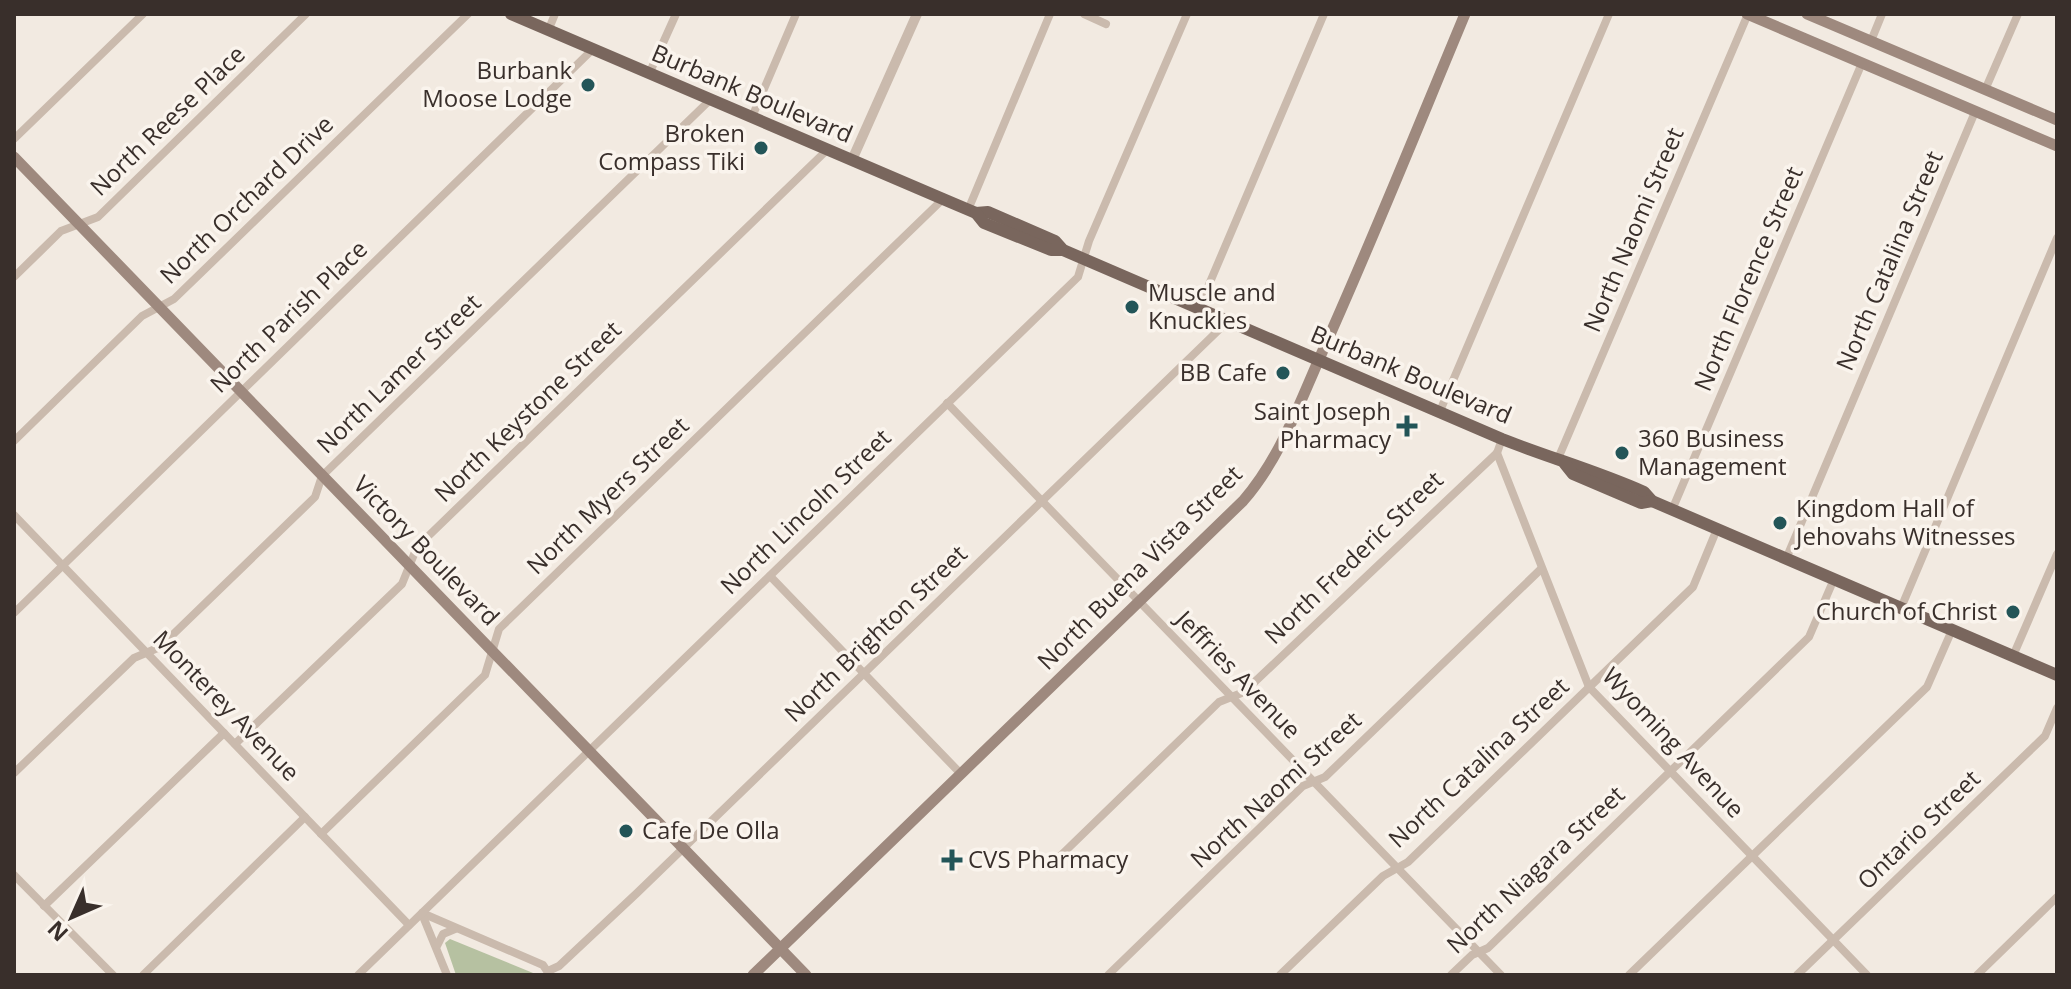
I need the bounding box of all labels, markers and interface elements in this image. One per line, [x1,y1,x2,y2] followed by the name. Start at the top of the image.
[647,35,858,150] street label: Burbank Boulevard
[82,37,252,202] street label: North Reese Place
[422,53,572,114] place label: Burbank Moose Lodge
[579,76,597,94] marker: Burbank Moose Lodge
[152,107,340,290] street label: North Orchard Drive
[598,116,745,177] place label: Broken Compass Tiki
[1575,122,1691,337] street label: North Naomi Street
[752,139,770,157] marker: Broken Compass Tiki
[1827,146,1950,375] street label: North Catalina Street
[1685,161,1810,396] street label: North Florence Street
[202,232,374,400] street label: North Parish Place
[1148,275,1276,336] place label: Muscle and Knuckles
[309,286,487,460] street label: North Lamer Street
[1123,298,1141,316] marker: Muscle and Knuckles
[426,313,628,509] street label: North Keystone Street
[1306,316,1517,431] street label: Burbank Boulevard
[1180,355,1267,388] place label: BB Cafe
[1274,364,1292,382] marker: BB Cafe
[1254,394,1392,455] place label: Saint Joseph Pharmacy
[519,409,695,581] street label: North Myers Street
[1398,417,1416,435] marker: Saint Joseph Pharmacy
[713,421,897,601] street label: North Lincoln Street
[1638,421,1786,482] place label: 360 Business Management
[1613,444,1631,462] marker: 360 Business Management
[1029,457,1248,676] street label: North Buena Vista Street
[1257,463,1449,651] street label: North Frederic Street
[347,468,507,632] street label: Victory Boulevard
[1794,491,2016,552] place label: Kingdom Hall of Jehovahs Witnesses
[1771,514,1789,532] marker: Kingdom Hall of Jehovahs Witnesses
[776,537,973,729] street label: North Brighton Street
[1816,594,1997,627] place label: Church of Christ
[1168,601,1309,745] street label: Jeffries Avenue
[2004,603,2022,621] marker: Church of Christ
[146,622,308,788] street label: Monterey Avenue
[1596,660,1752,824] street label: Wyoming Avenue
[1381,669,1575,854] street label: North Catalina Street
[1183,703,1367,874] street label: North Naomi Street
[1849,762,1987,896] street label: Ontario Street
[1439,778,1631,960] street label: North Niagara Street
[642,813,779,846] place label: Cafe De Olla
[617,822,635,840] marker: Cafe De Olla
[968,842,1129,875] place label: CVS Pharmacy
[943,851,961,869] marker: CVS Pharmacy
[32,877,112,957] north arrow
[40,915,74,949] text: N

